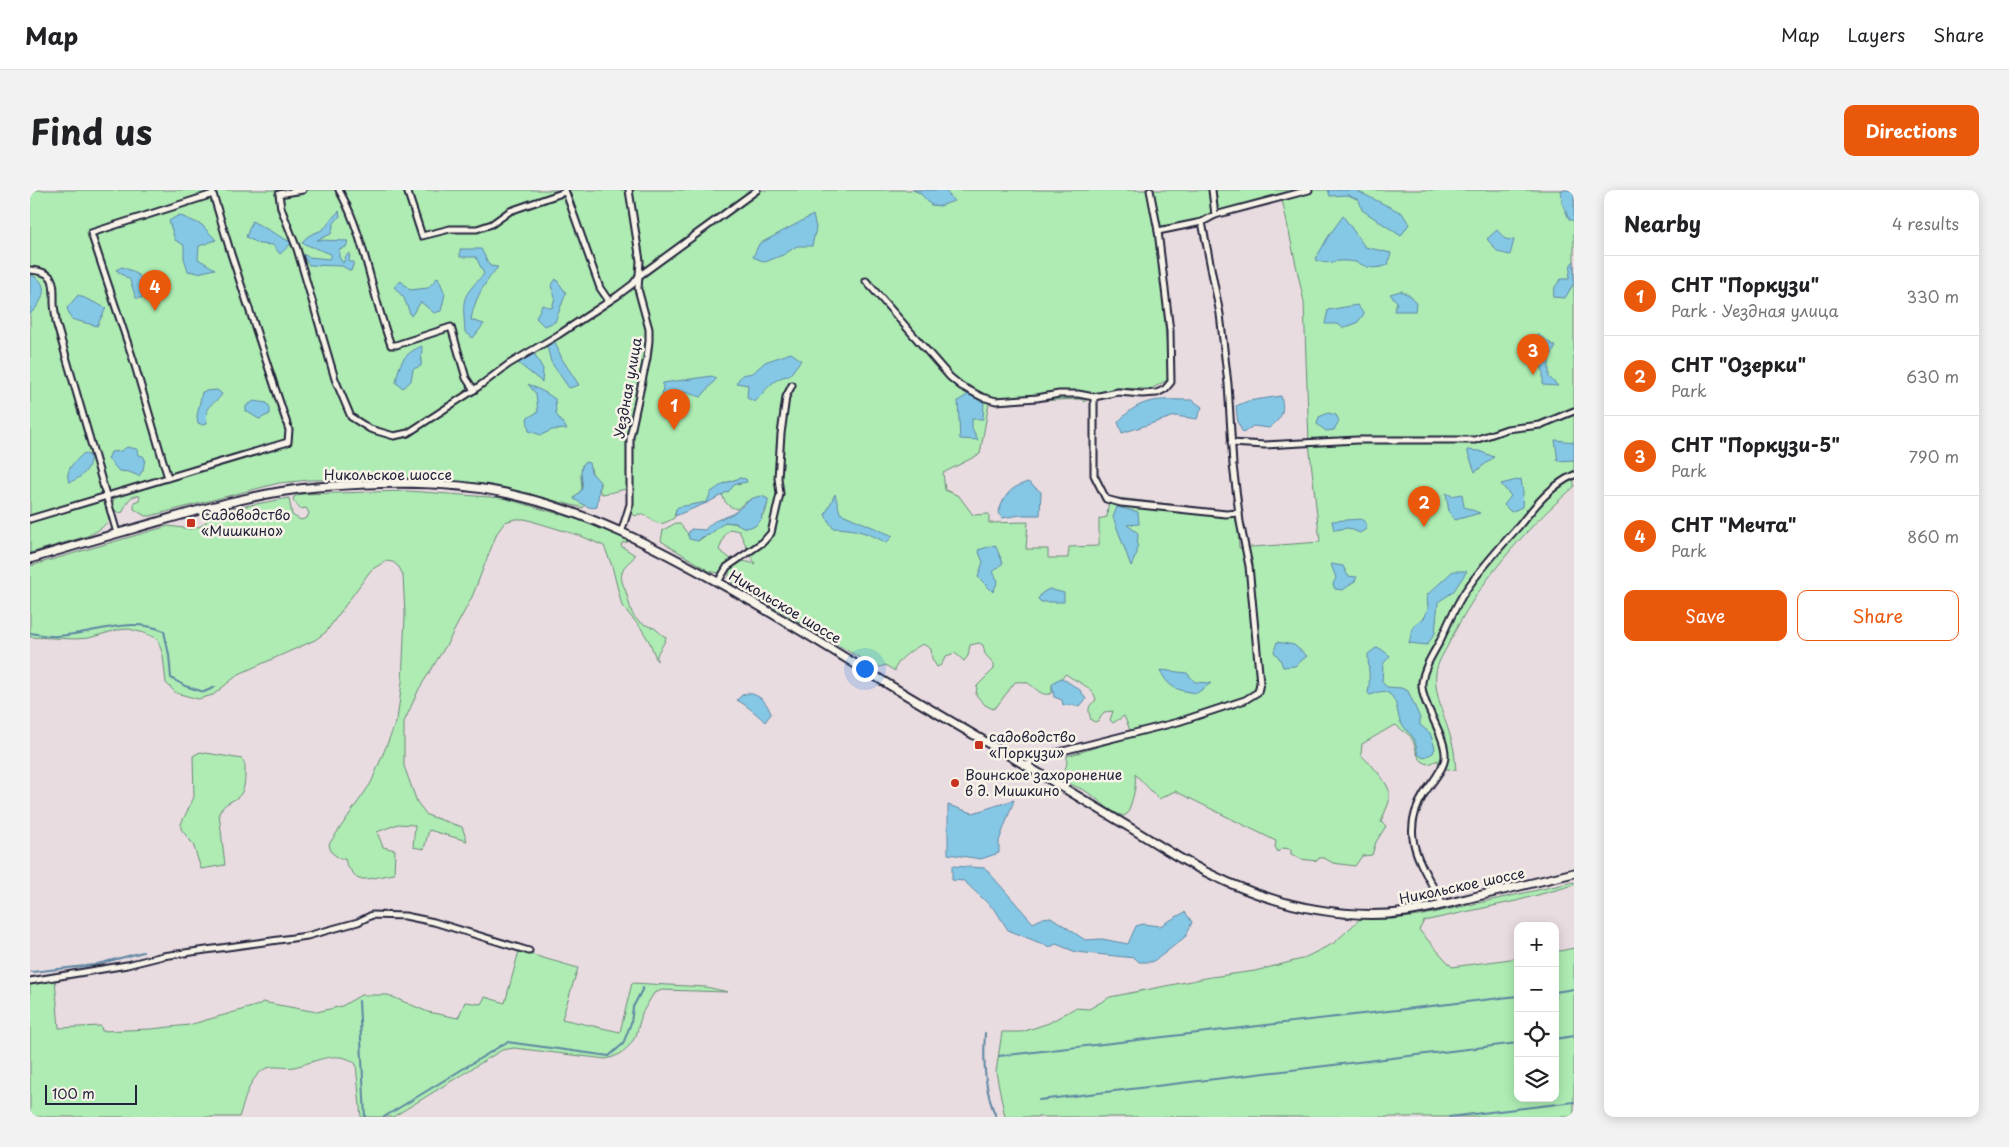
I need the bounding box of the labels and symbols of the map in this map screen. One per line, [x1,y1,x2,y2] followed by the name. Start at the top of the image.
[139,270,171,311] pin: 4
[1517,334,1549,375] pin: 3
[608,336,647,440] street label: Уездная улица
[658,389,690,430] pin: 1
[324,464,452,485] street label: Никольское шоссе
[1408,486,1440,527] pin: 2
[201,504,291,541] place label: Садоводство «Мишкино»
[185,517,197,529] marker: Садоводство «Мишкино»
[725,565,845,648] street label: Никольское шоссе
[852,656,878,682] your location
[989,726,1076,763] place label: садоводство «Поркузи»
[973,739,985,751] marker: садоводство «Поркузи»
[965,764,1122,801] place label: Воинское захоронение в д. Мишкино
[949,777,961,789] marker: Воинское захоронение в д. Мишкино
[1397,862,1527,909] street label: Никольское шоссе
[45,1082,138,1105] scale bar

